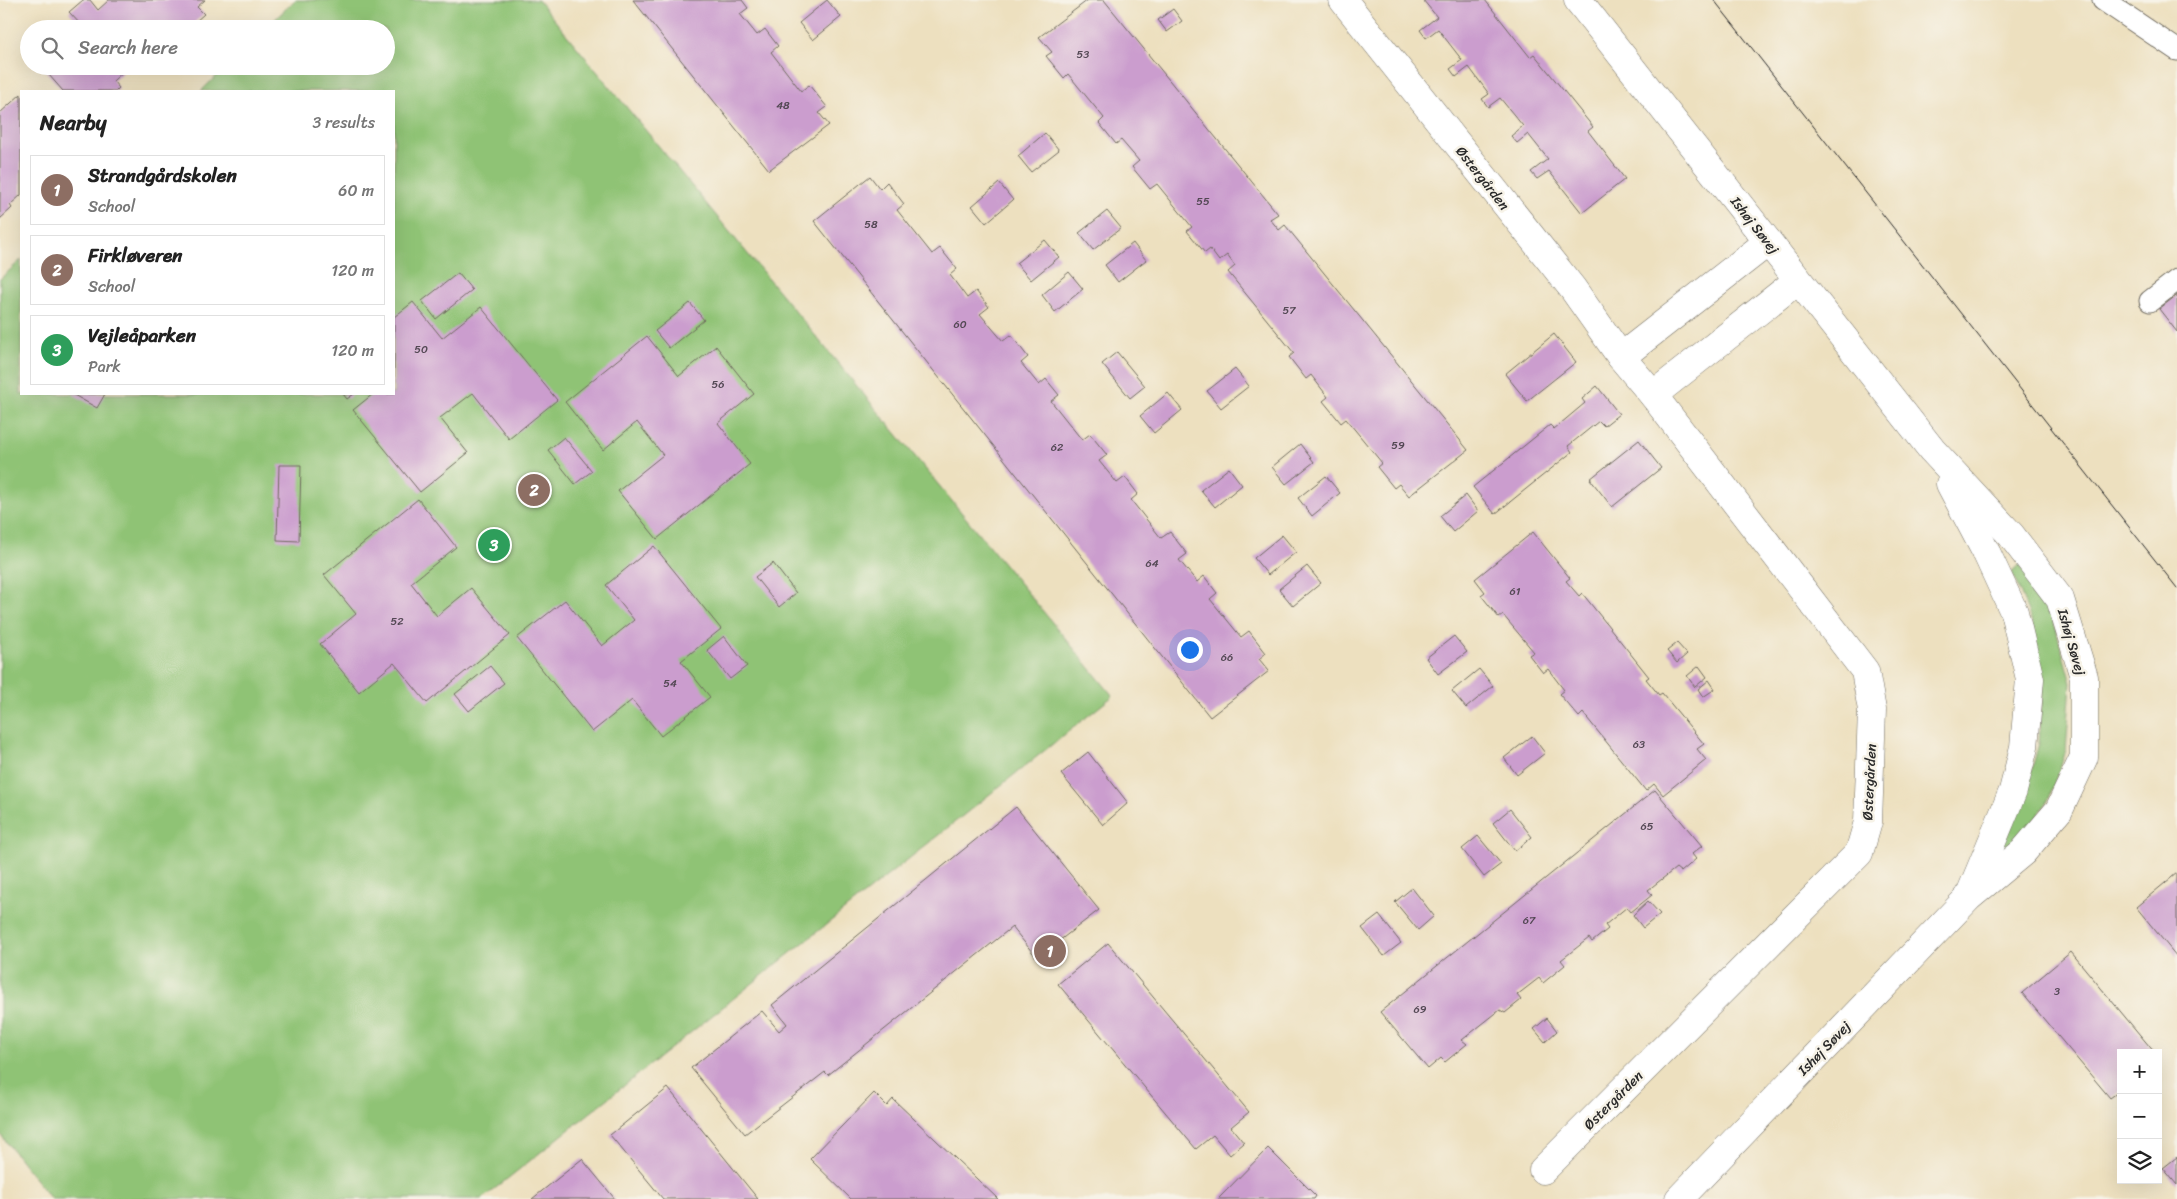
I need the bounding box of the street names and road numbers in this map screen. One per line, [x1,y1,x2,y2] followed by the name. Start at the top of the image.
[1449,140,1516,217] street label: Østergården
[1723,190,1786,260] street label: Ishøj Søvej
[2050,605,2093,679] street label: Ishøj Søvej
[1855,743,1884,821] street label: Østergården
[1791,1015,1857,1082] street label: Ishøj Søvej
[1577,1064,1650,1136] street label: Østergården

